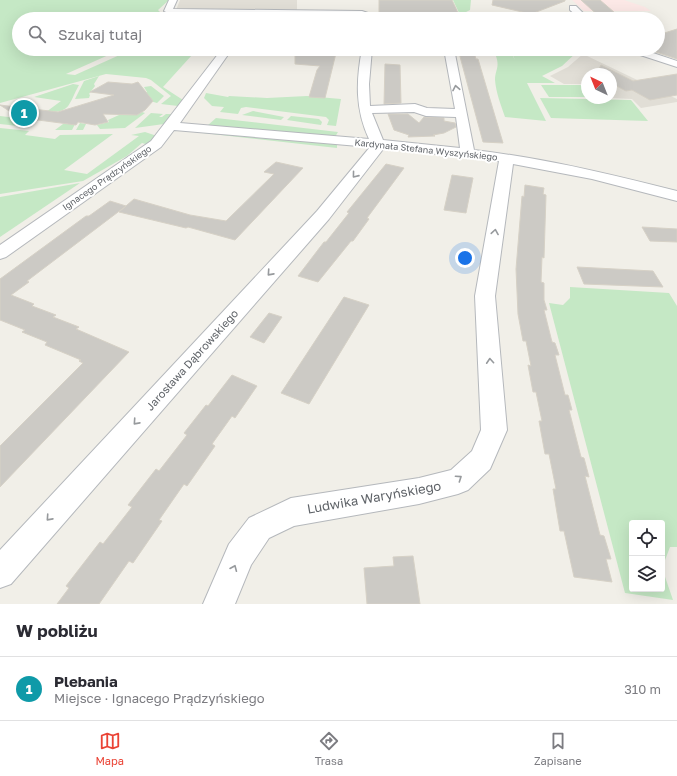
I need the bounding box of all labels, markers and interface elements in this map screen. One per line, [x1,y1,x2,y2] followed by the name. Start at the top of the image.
[12,12,665,56] search box
[26,23,48,45] icon: search
[58,25,142,43] text: Szukaj tutaj
[581,68,617,104] north arrow
[452,85,461,91] one-way arrow
[11,98,37,128] pin: 1
[354,137,498,162] street label: Kardynała Stefana Wyszyńskiego
[60,143,153,212] street label: Ignacego Prądzyńskiego
[353,170,360,178] one-way arrow
[490,229,499,235] one-way arrow
[455,248,475,268] your location
[268,269,275,276] one-way arrow
[143,306,241,413] street label: Jarosława Dąbrowskiego
[485,358,494,364] one-way arrow
[134,417,141,425] one-way arrow
[455,476,462,483] one-way arrow
[306,477,443,517] street label: Ludwika Waryńskiego
[47,514,54,521] one-way arrow
[629,520,665,592] map controls
[629,520,665,556] button: locate
[629,556,665,592] button: layers
[229,565,237,573] one-way arrow
[16,620,98,641] text: W pobliżu
[54,672,118,690] text: Plebania
[26,681,32,697] text: 1
[624,681,661,697] text: 310 m
[54,690,265,706] text: Miejsce · Ignacego Prądzyńskiego
[95,730,124,767] tab: Mapa
[315,730,343,767] tab: Trasa
[534,730,582,767] tab: Zapisane

